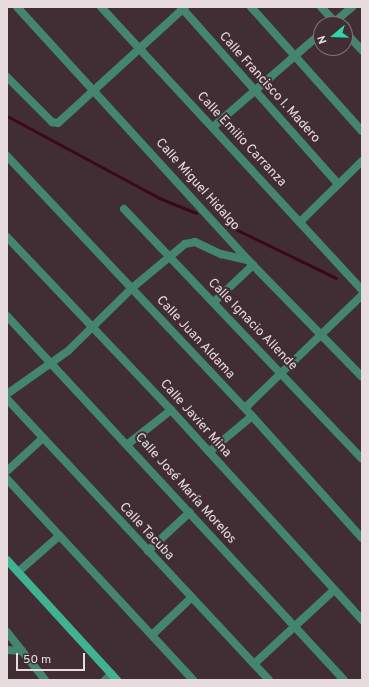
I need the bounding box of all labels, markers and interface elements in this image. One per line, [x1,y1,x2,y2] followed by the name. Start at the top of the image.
[313,16,353,56] north arrow
[215,29,323,147] street label: Calle Francisco I. Madero
[315,34,331,46] text: N
[193,89,289,191] street label: Calle Emilio Carranza
[152,136,242,234] street label: Calle Miguel Hidalgo
[204,276,300,374] street label: Calle Ignacio Allende
[152,293,238,383] street label: Calle Juan Aldama
[156,377,234,461] street label: Calle Javier Mina
[131,430,239,548] street label: Calle José María Morelos
[115,500,177,564] street label: Calle Tacuba
[18,645,87,671] scale bar
[23,652,51,668] text: 50 m

